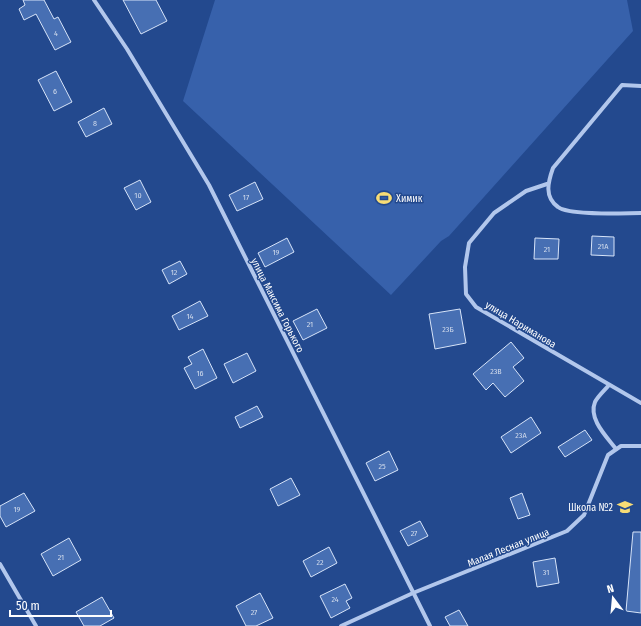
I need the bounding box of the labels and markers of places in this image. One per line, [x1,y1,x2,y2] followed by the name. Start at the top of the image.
[375,189,393,207] sports icon: Химик
[396,193,423,205] place label: Химик
[616,498,634,516] school or university icon: Школа №2
[568,502,614,514] place label: Школа №2

